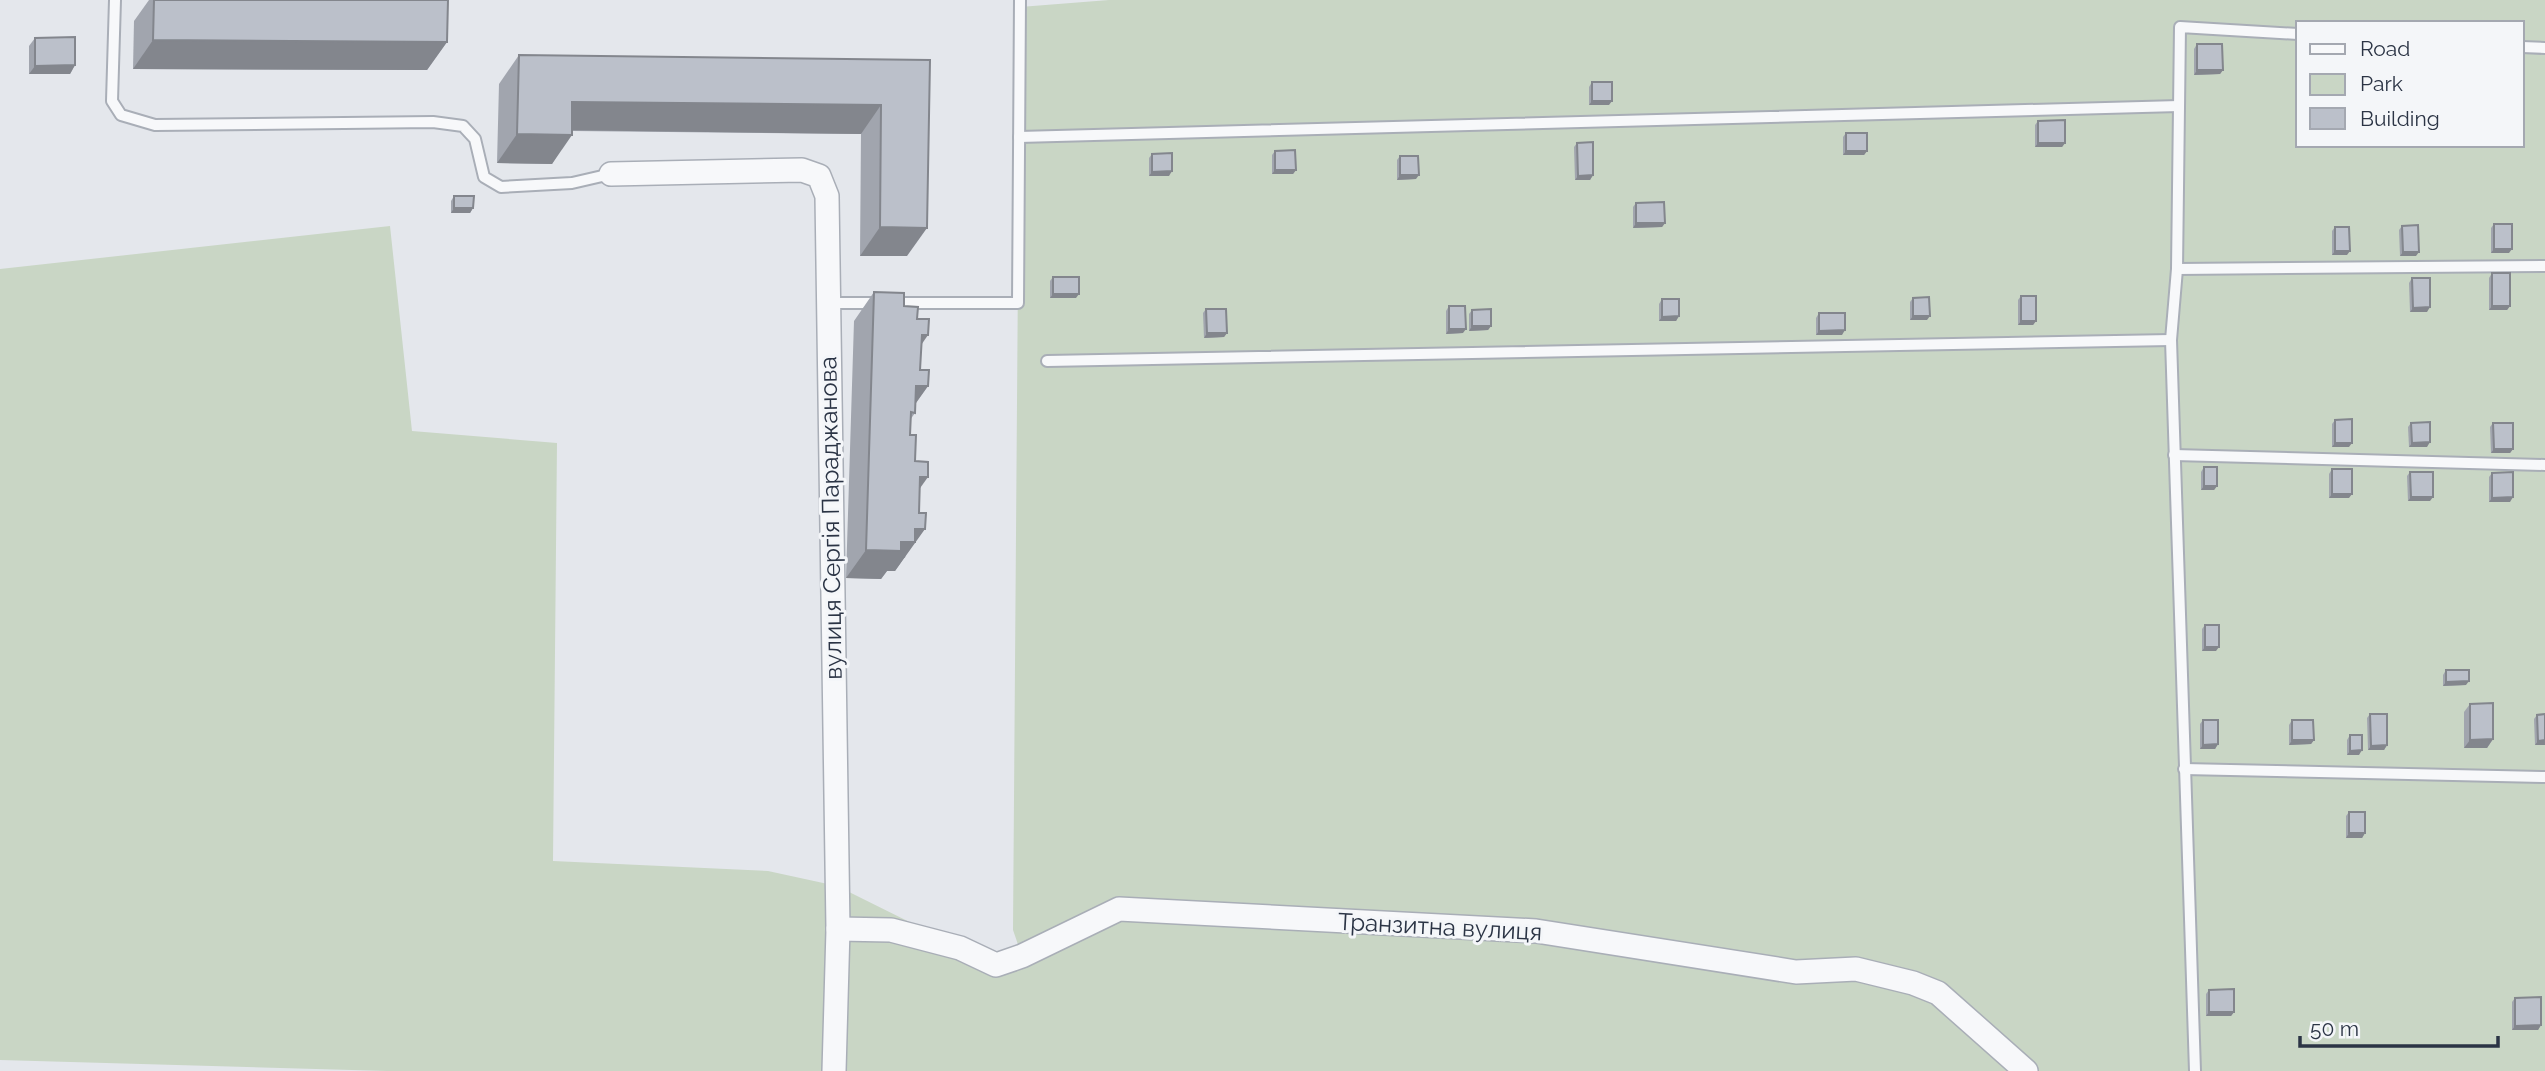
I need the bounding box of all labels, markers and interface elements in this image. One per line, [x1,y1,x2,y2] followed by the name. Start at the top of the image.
[2296,21,2524,147] legend
[2360,36,2410,61] text: Road
[2360,71,2403,96] text: Park
[2360,106,2440,131] text: Building
[813,356,848,680] street label: вулиця Сергія Параджанова
[1337,907,1543,946] street label: Транзитна вулиця
[2300,1004,2498,1048] scale bar
[2310,1016,2359,1041] text: 50 m

